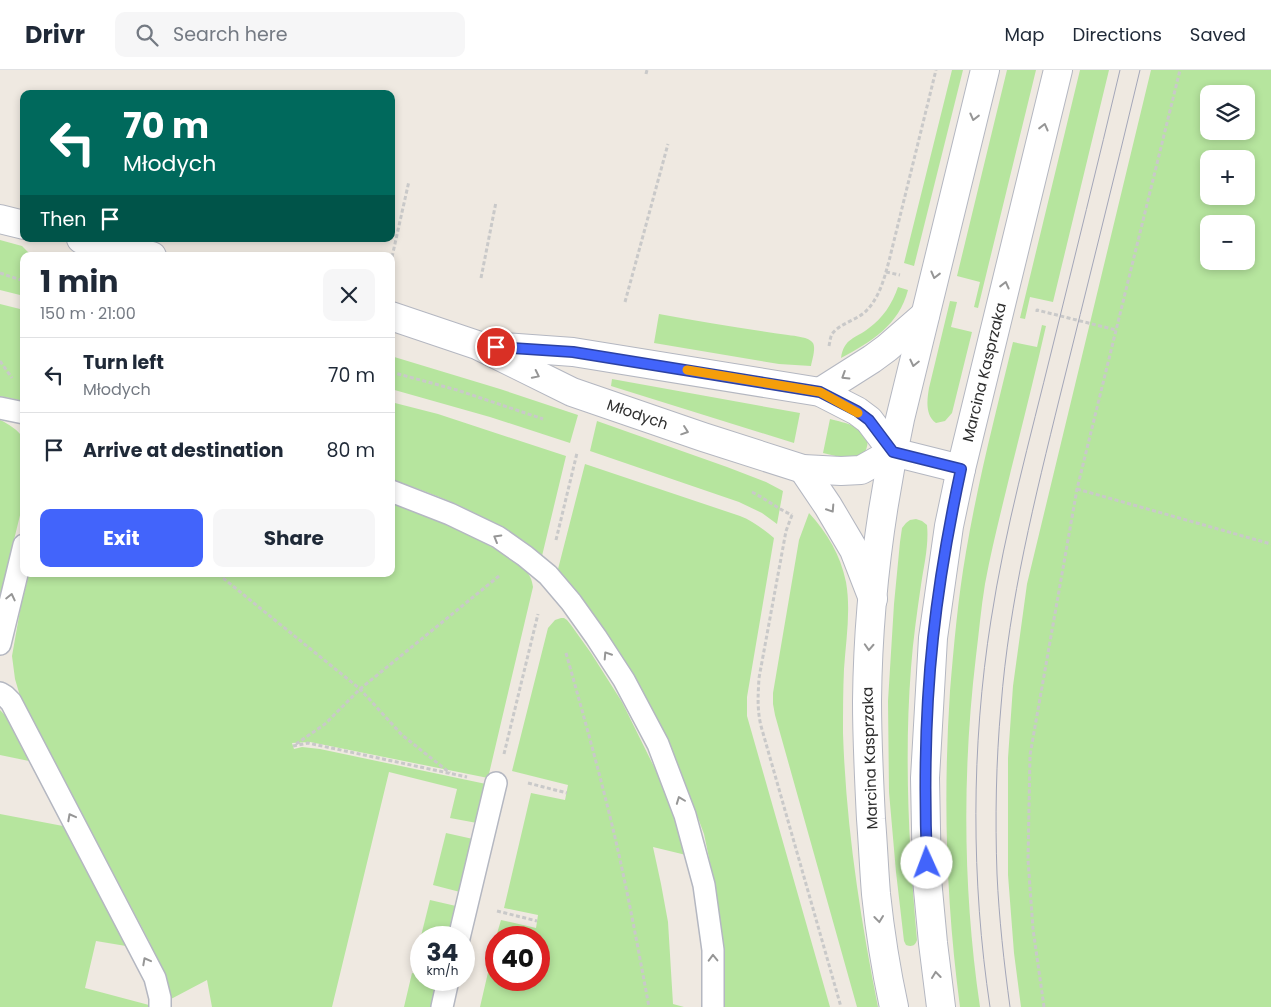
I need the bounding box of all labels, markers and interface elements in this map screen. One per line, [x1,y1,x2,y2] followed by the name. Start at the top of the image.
[115,12,465,57] search box
[25,18,85,51] text: Drivr
[133,21,161,49] icon: search
[173,21,288,48] text: Search here
[1005,22,1044,47] text: Map
[1072,22,1162,47] text: Directions
[1190,22,1246,47] text: Saved
[1200,85,1255,270] map controls
[1200,85,1255,140] button: layers
[123,101,209,150] text: 70 m
[40,110,105,175] icon: left
[969,113,979,121] one-way arrow
[1038,123,1049,132] one-way arrow
[123,148,216,179] text: Młodych
[1200,150,1255,205] button: +
[96,205,124,233] icon: arrive
[40,206,86,233] text: Then
[1200,215,1255,270] button: −
[40,260,118,303] text: 1 min
[323,269,375,321] button: close
[930,271,941,280] one-way arrow
[999,281,1010,290] one-way arrow
[957,300,1011,444] street label: Marcina Kasprzaka
[40,302,136,325] text: 150 m · 21:00
[475,326,517,368] pin
[482,333,510,361] icon: arrive
[83,349,164,376] text: Turn left
[909,358,920,367] one-way arrow
[40,361,68,389] icon: left
[328,362,375,389] text: 70 m
[531,369,540,379] one-way arrow
[841,370,850,380] one-way arrow
[83,378,151,401] text: Młodych
[604,394,671,434] street label: Młodych
[680,425,689,435] one-way arrow
[40,436,68,464] icon: arrive
[83,437,284,464] text: Arrive at destination
[326,437,375,464] text: 80 m
[824,504,834,513] one-way arrow
[40,509,203,567] button: Exit
[213,509,375,567] button: Share
[494,534,503,544] one-way arrow
[5,592,16,601] one-way arrow
[864,644,875,652] one-way arrow
[604,651,614,660] one-way arrow
[857,686,882,830] street label: Marcina Kasprzaka
[675,796,686,805] one-way arrow
[67,813,77,822] one-way arrow
[900,836,952,888] position arrow
[873,915,884,923] one-way arrow
[485,926,550,991] speed limit sign: 40
[426,935,459,970] text: 34
[707,954,718,962] one-way arrow
[142,957,152,966] one-way arrow
[427,962,458,979] text: km/h
[932,971,942,980] one-way arrow

